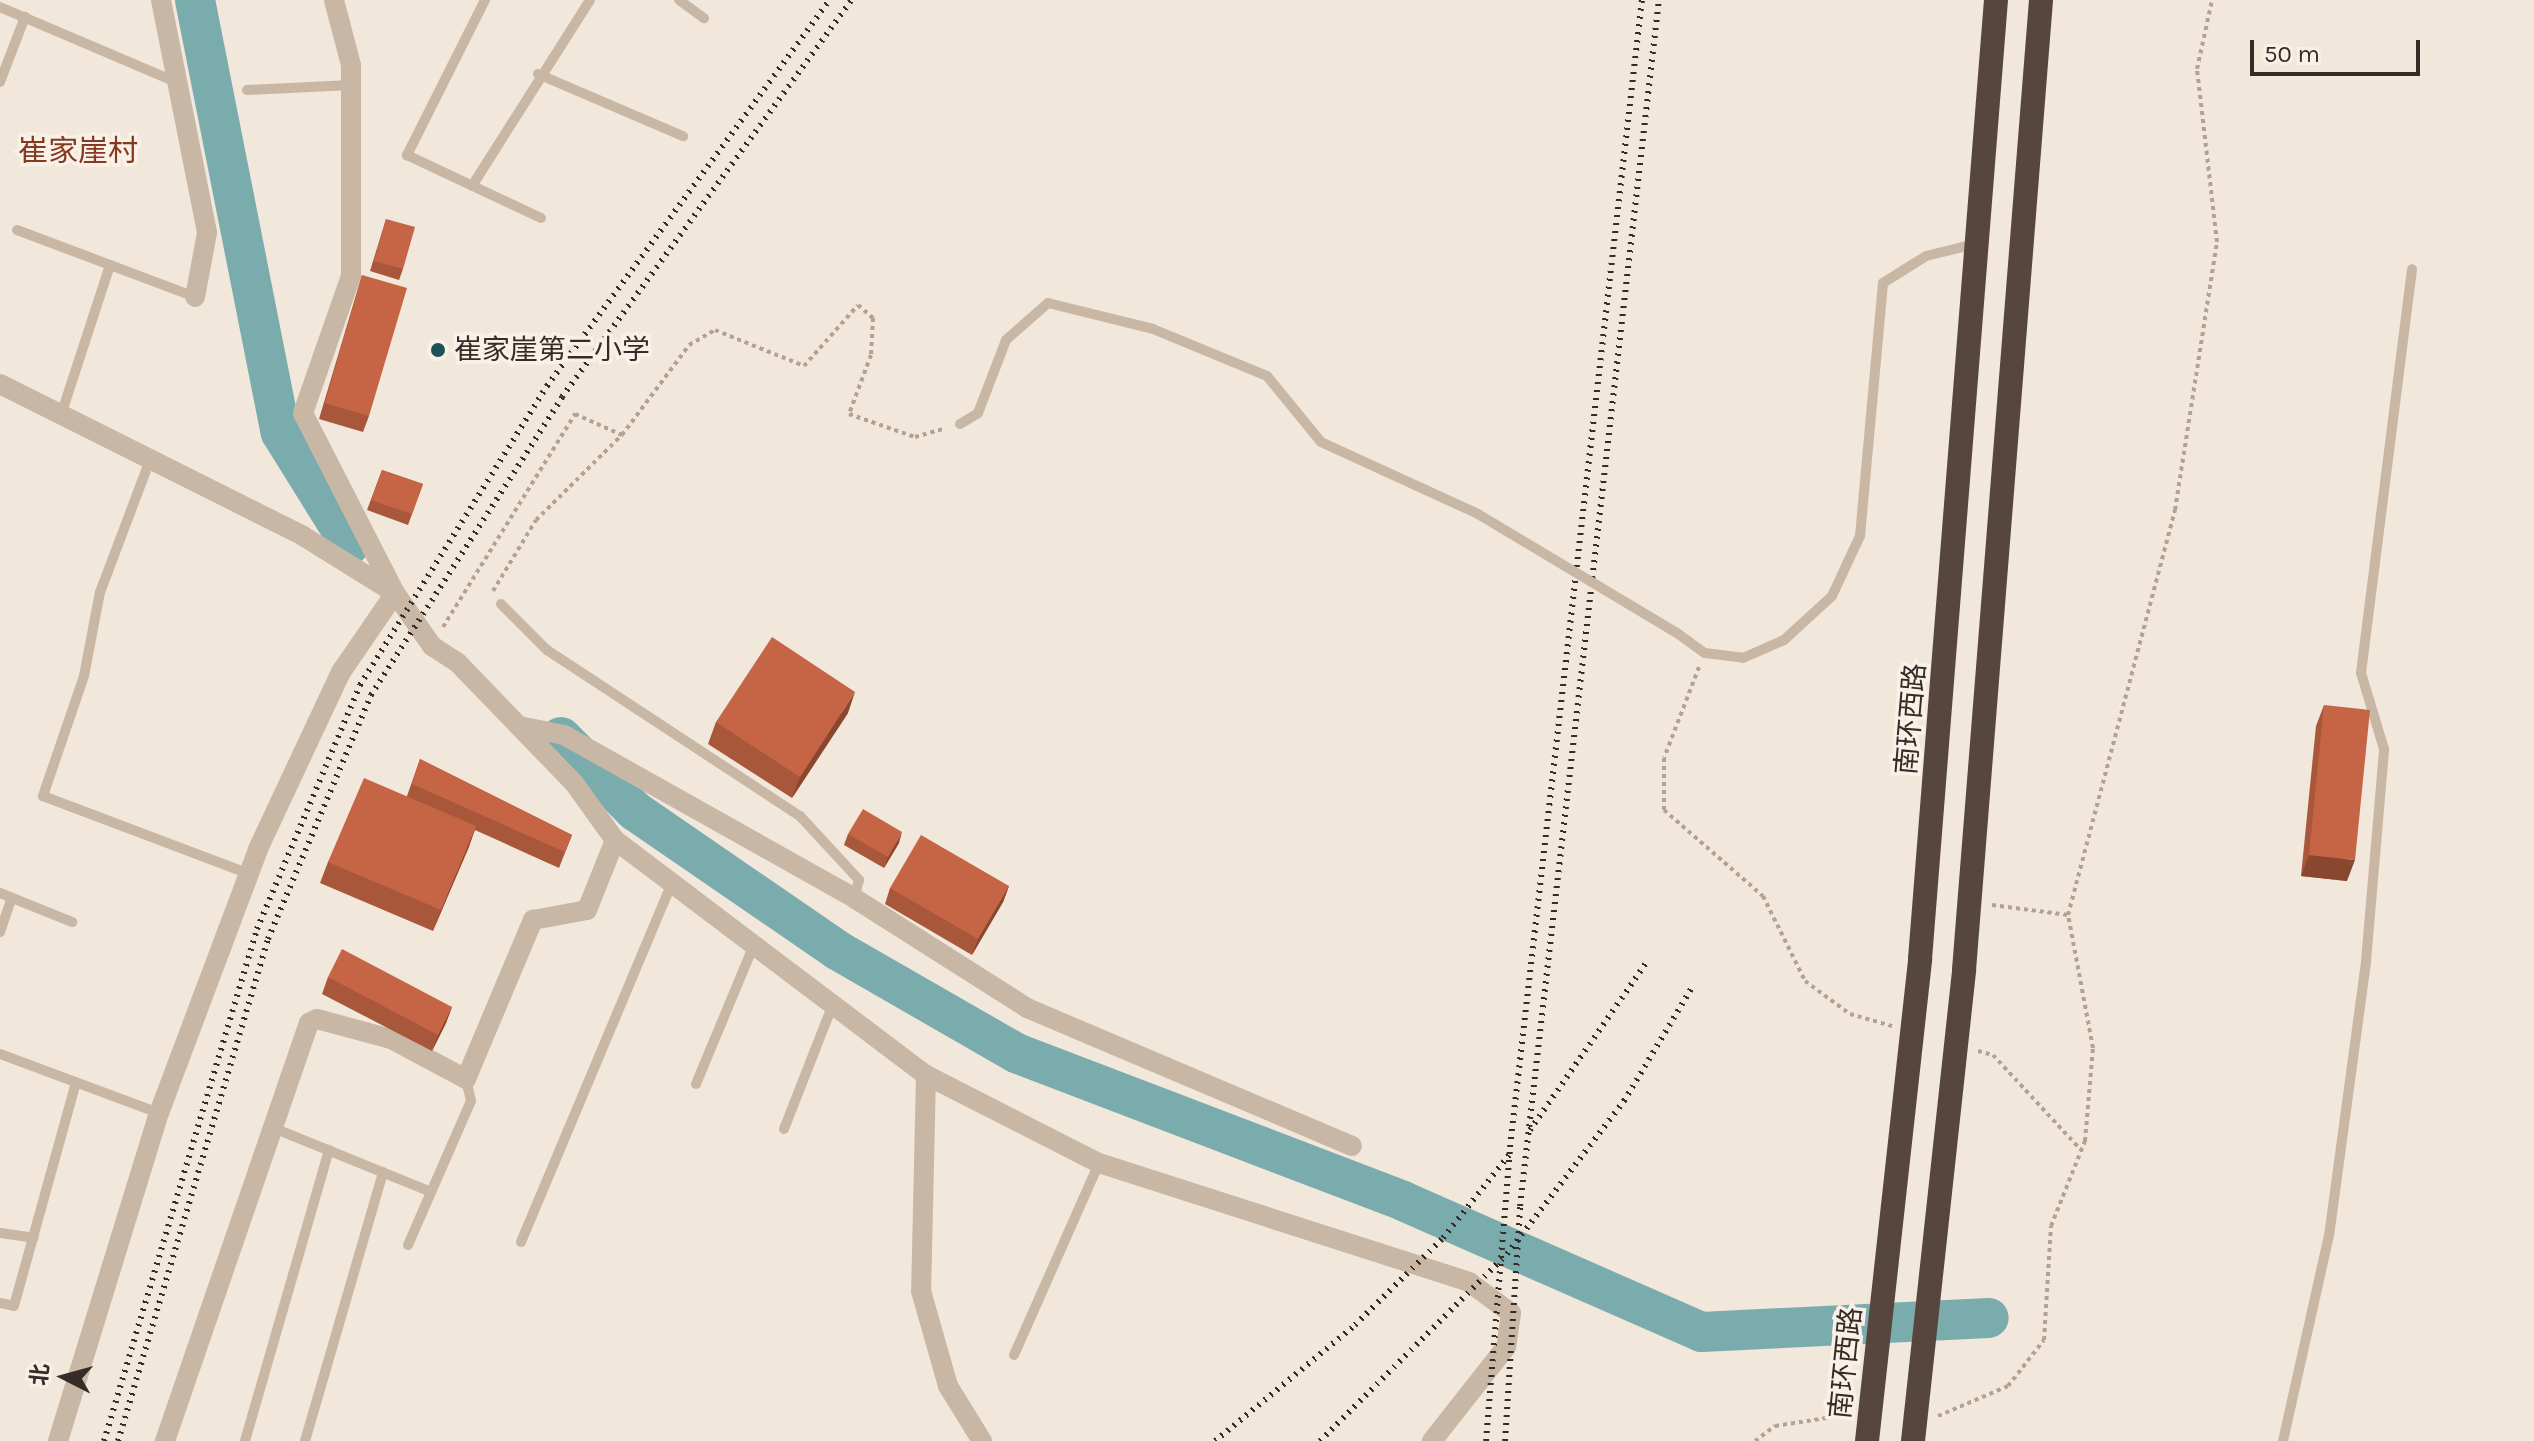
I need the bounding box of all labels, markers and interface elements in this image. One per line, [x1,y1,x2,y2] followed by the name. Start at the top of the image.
[2254,24,2424,74] scale bar
[2264,40,2320,68] text: 50 m
[18,133,138,169] district label: 崔家崖村
[454,333,650,367] place label: 崔家崖第二小学
[429,341,447,359] marker: 崔家崖第二小学
[1889,662,1933,776] street label: 南环西路
[1823,1306,1869,1420] street label: 南环西路
[24,1337,104,1417] north arrow
[26,1362,54,1387] text: 北

